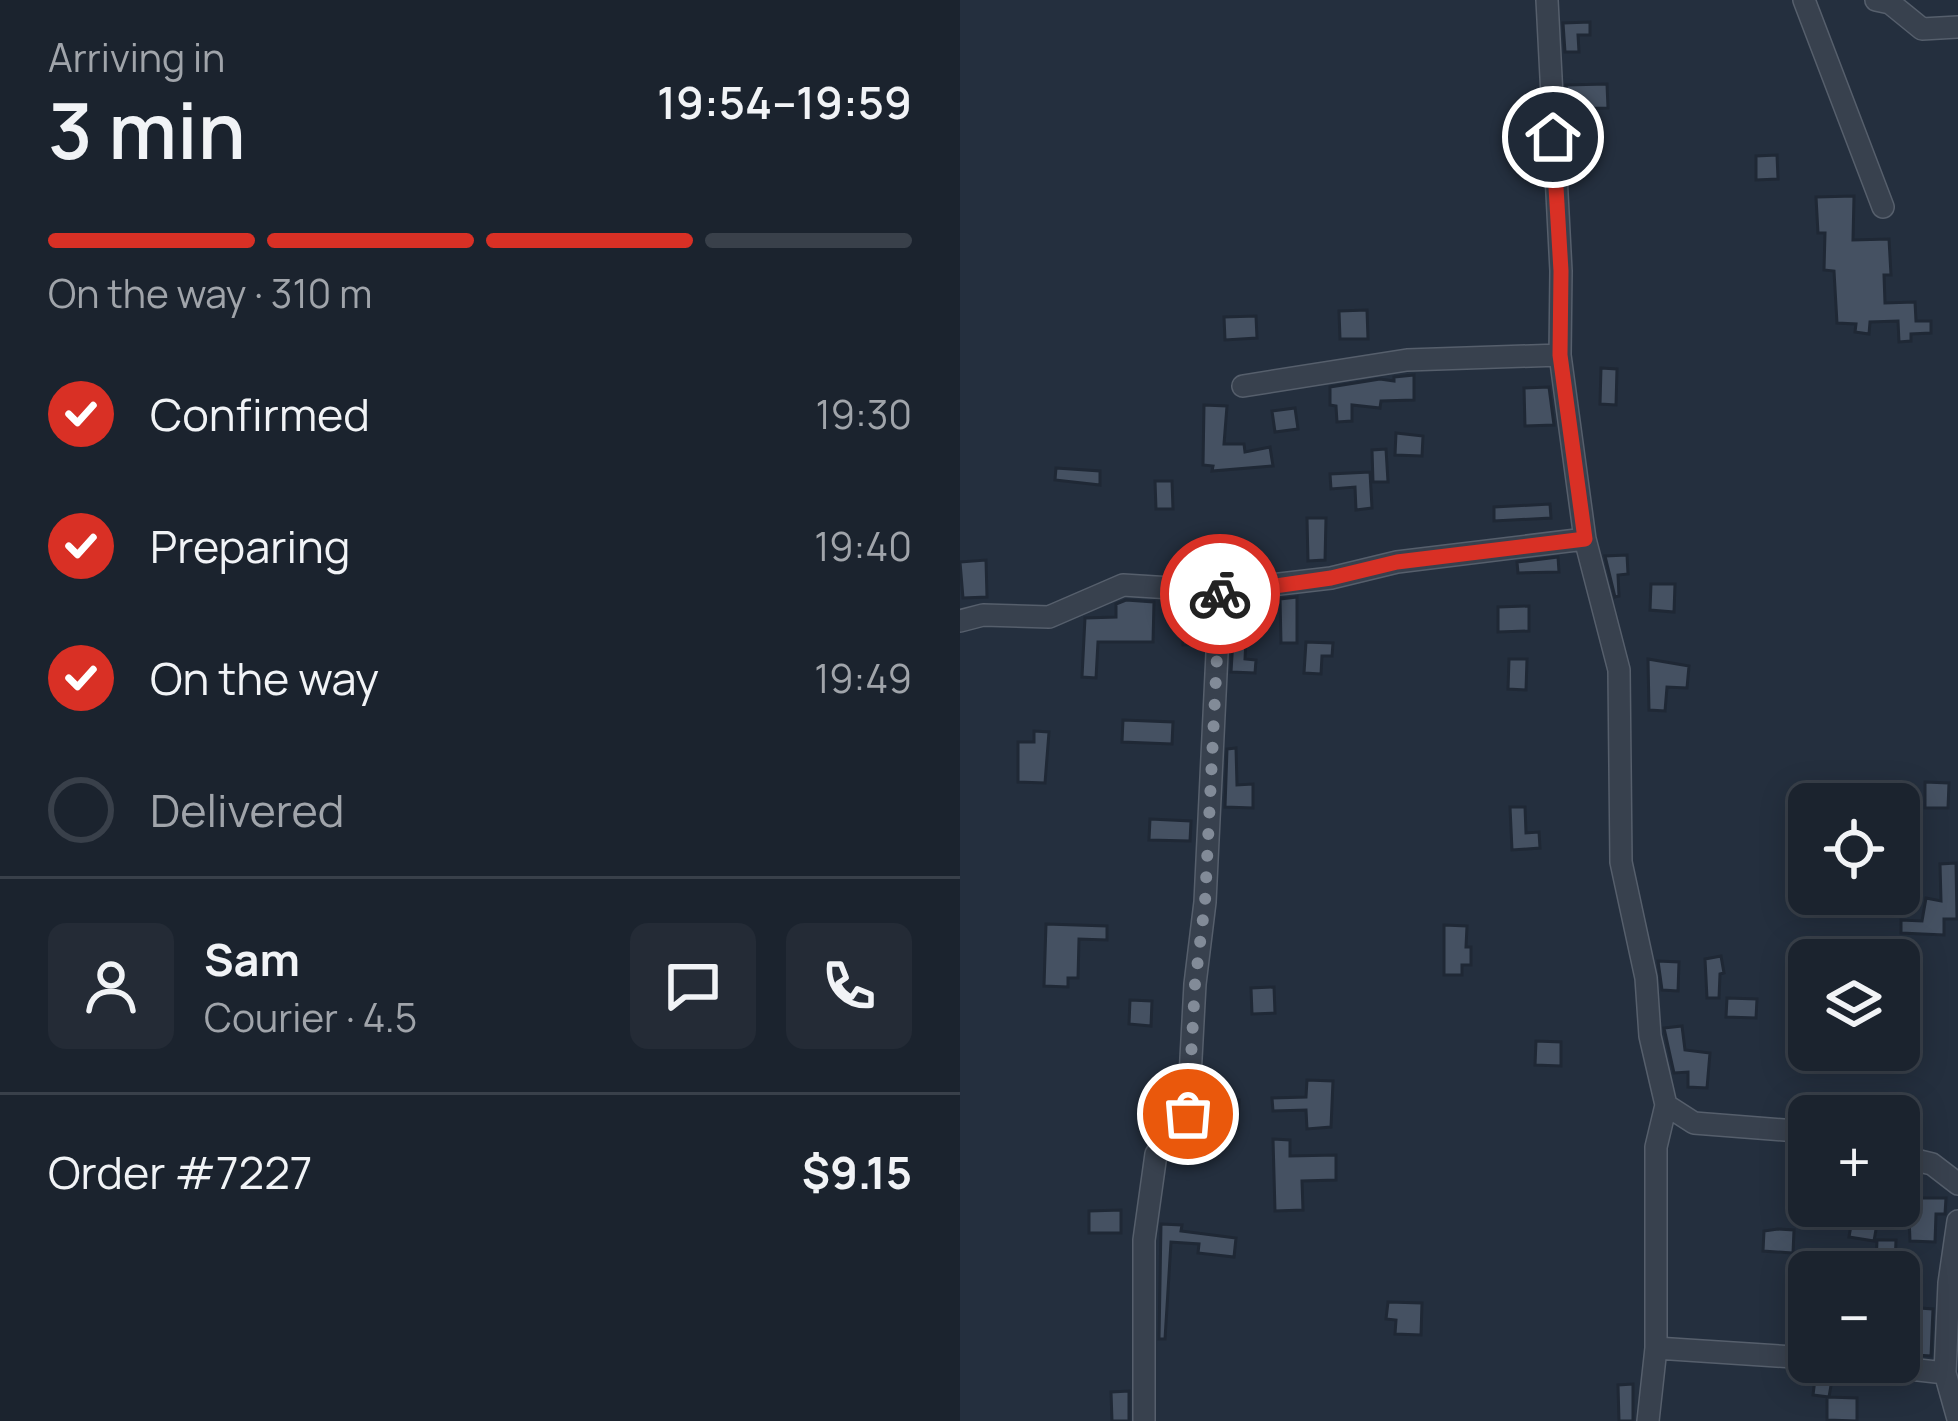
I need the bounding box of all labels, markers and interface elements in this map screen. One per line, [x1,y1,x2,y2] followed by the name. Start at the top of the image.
[48,30,225,84] text: Arriving in
[657,71,912,133] text: 19:54–19:59
[48,76,246,182] text: 3 min
[1502,86,1604,188] pin
[1520,104,1586,170] icon: home
[48,266,372,320] text: On the way · 310 m
[48,381,114,447] icon: check
[150,383,370,445] text: Confirmed
[816,387,912,441] text: 19:30
[48,513,114,579] icon: check
[150,515,350,577] text: Preparing
[814,519,912,573] text: 19:40
[1160,534,1280,654] courier
[1187,561,1253,627] icon: bike
[48,645,114,711] icon: check
[150,647,379,709] text: On the way
[814,651,912,705] text: 19:49
[150,779,345,841] text: Delivered
[1788,783,1920,1383] map controls
[1788,783,1920,915] button: locate
[48,923,174,1049] button: person
[630,923,756,1049] button: chat
[786,923,912,1049] button: phone
[204,928,300,990] text: Sam
[1788,939,1920,1071] button: layers
[204,990,417,1044] text: Courier · 4.5
[1137,1063,1239,1165] pin
[1155,1081,1221,1147] icon: bag
[1788,1095,1920,1227] button: +
[48,1141,312,1203] text: Order #7227
[802,1141,912,1203] text: $9.15
[1788,1251,1920,1383] button: −

